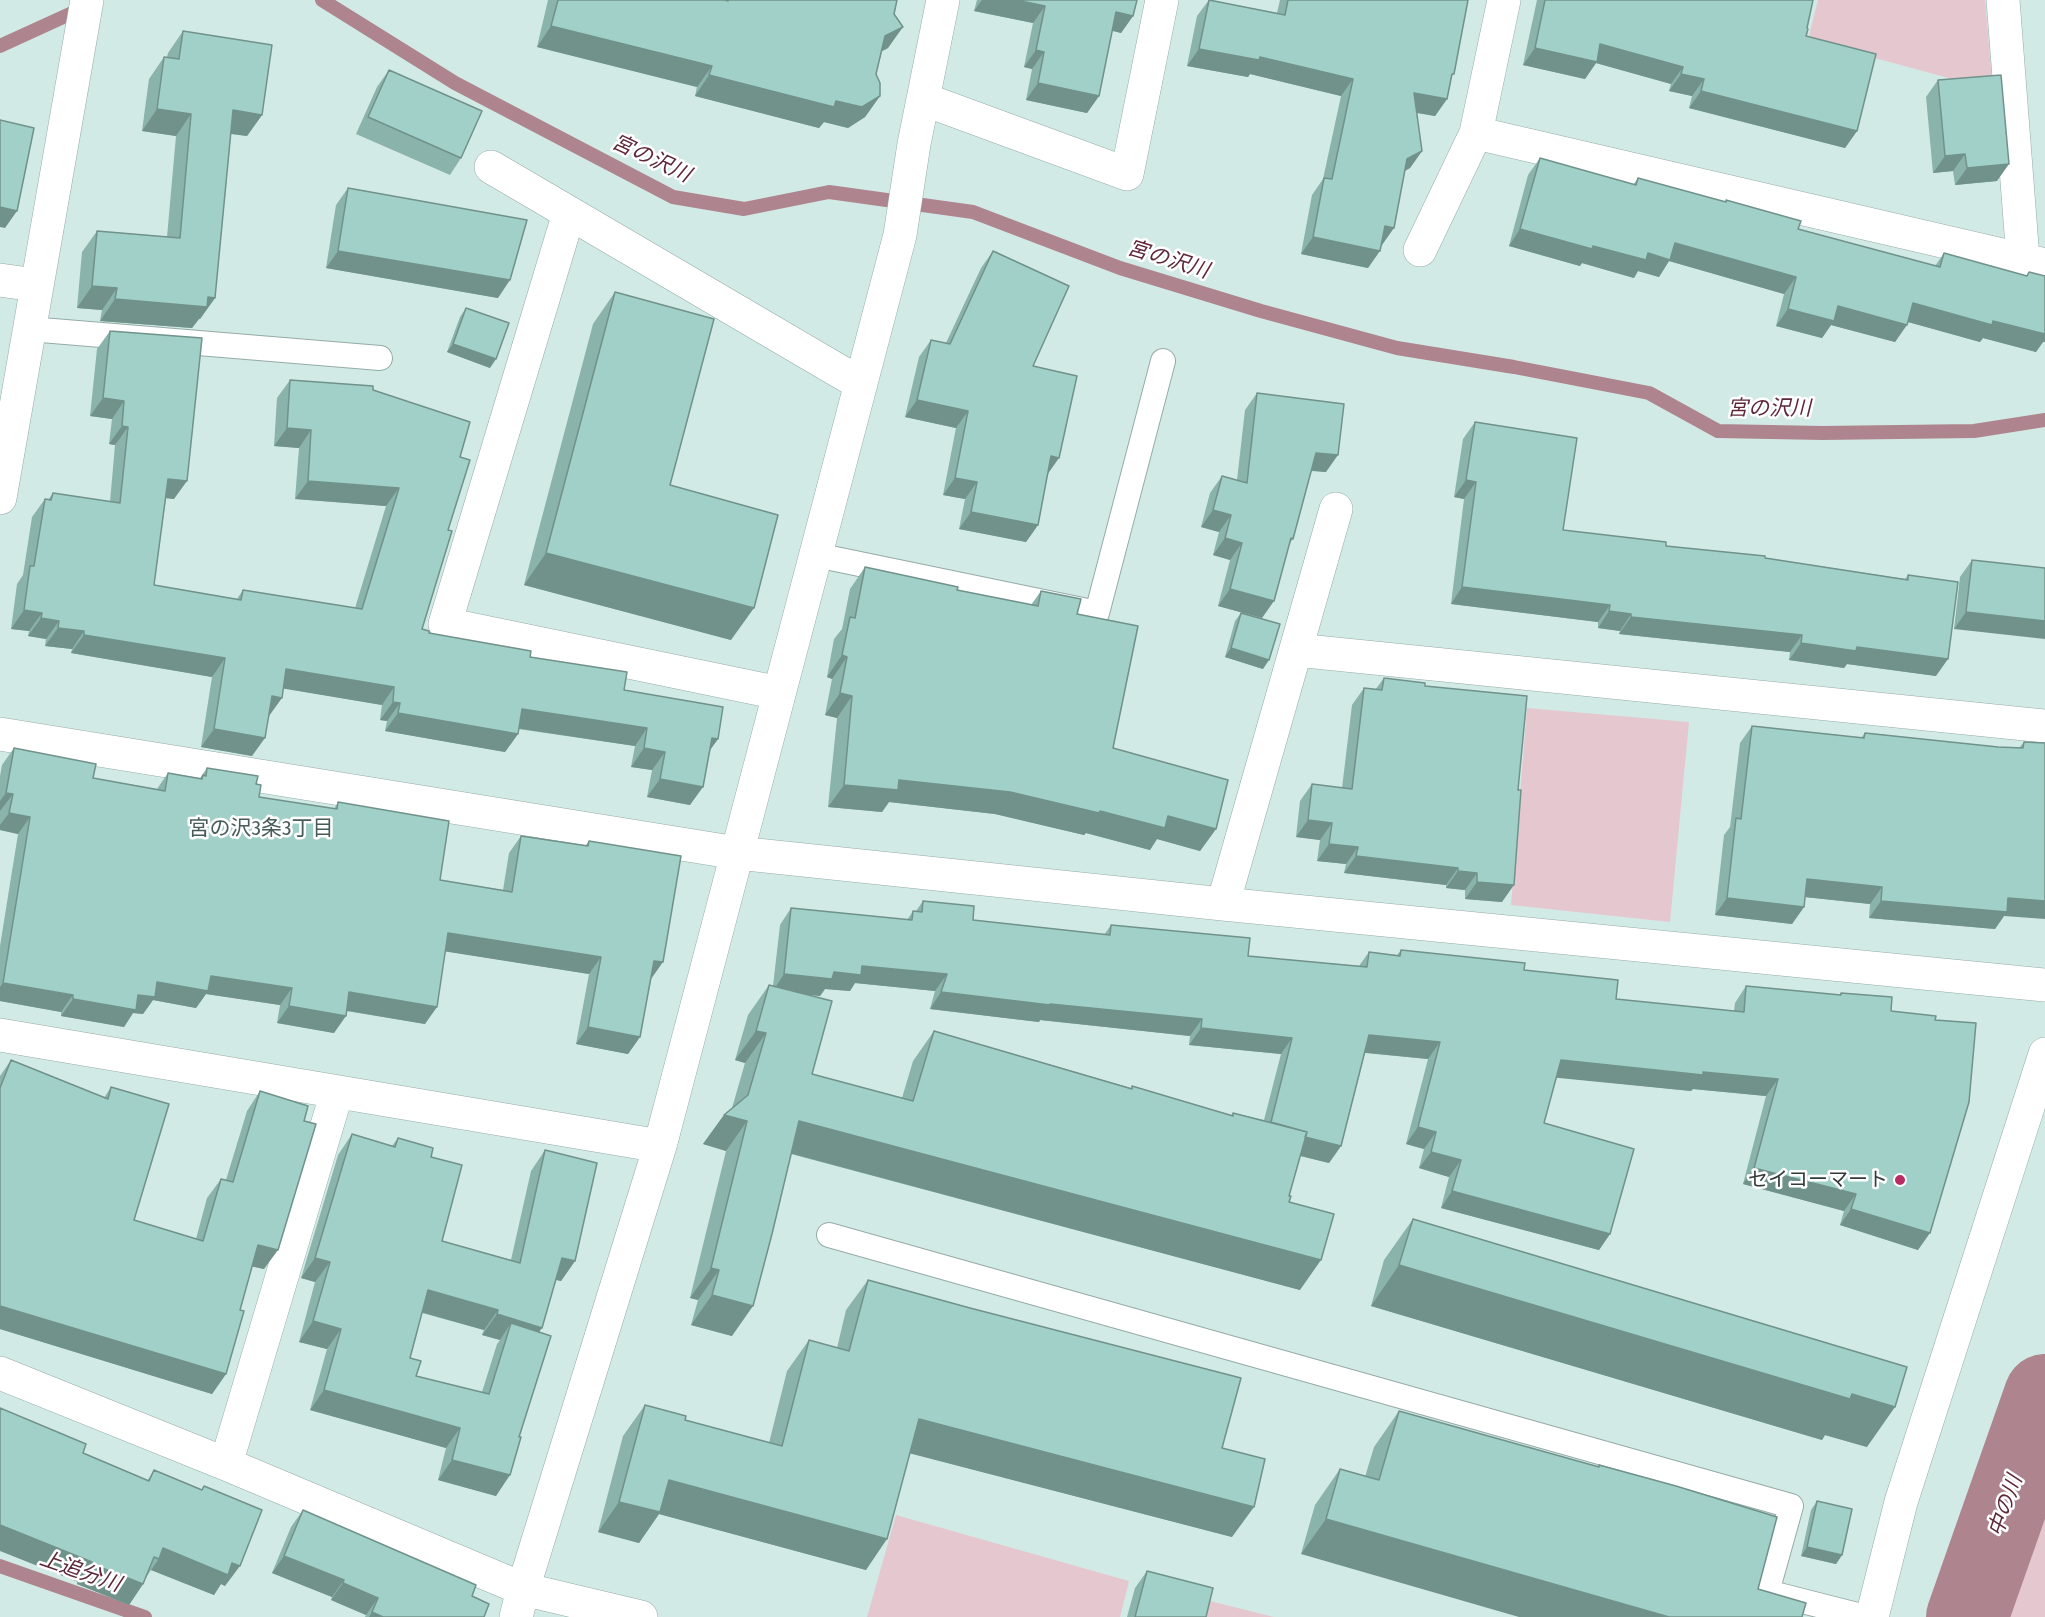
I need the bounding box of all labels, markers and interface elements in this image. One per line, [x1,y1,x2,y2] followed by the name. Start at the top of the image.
[608,130,694,188] water label: 宮の沢川
[1124,236,1212,284] water label: 宮の沢川
[1727,396,1811,422] water label: 宮の沢川
[189,816,333,842] district label: 宮の沢3条3丁目
[1748,1168,1888,1192] place label: セイコーマート
[1893,1173,1907,1187] marker: セイコーマート
[1984,1472,2028,1540] water label: 中の川
[36,1546,124,1598] water label: 上追分川

